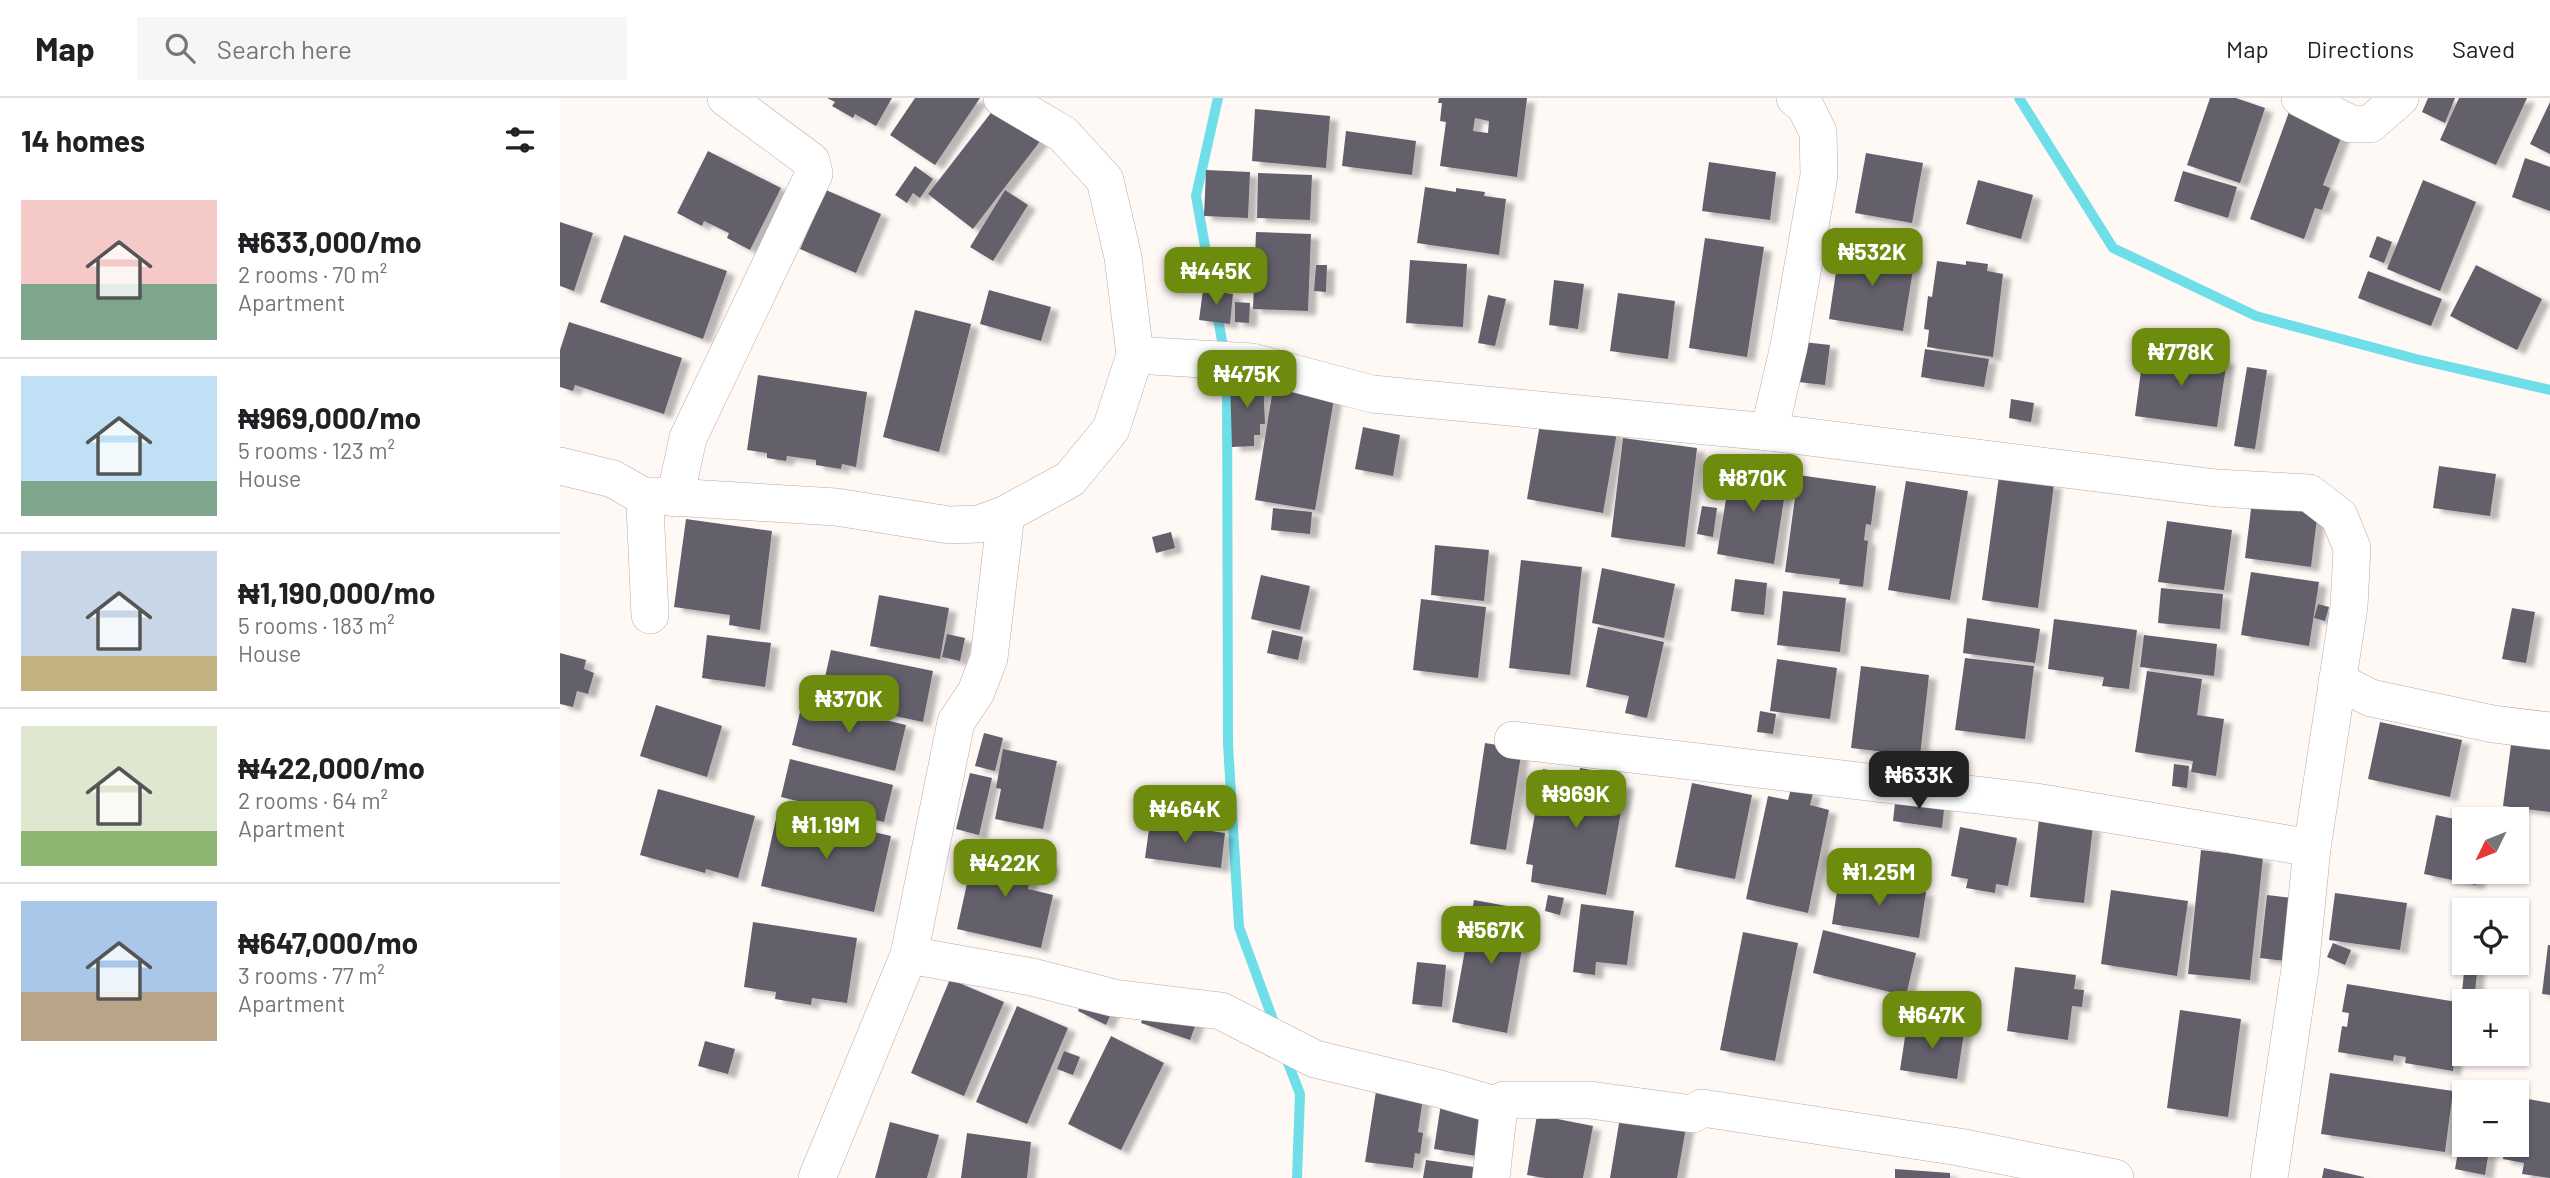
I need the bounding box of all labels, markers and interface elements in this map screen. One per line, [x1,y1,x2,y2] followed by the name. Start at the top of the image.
[137,17,627,80] search box
[35,28,95,68] text: Map
[161,29,199,67] icon: search
[217,33,352,64] text: Search here
[2226,34,2269,63] text: Map
[2307,34,2414,63] text: Directions
[2452,34,2515,63] text: Saved
[501,121,539,159] icon: filters
[21,122,145,158] text: 14 homes
[238,223,422,259] text: ₦633,000/mo
[77,228,161,312] icon: home
[1823,228,1921,288] pin: ₦532K
[1838,237,1906,265] text: ₦532K
[1167,248,1265,307] pin: ₦445K
[1180,256,1252,284] text: ₦445K
[238,260,387,288] text: 2 rooms · 70 m²
[238,288,345,316] text: Apartment
[2132,328,2230,388] pin: ₦778K
[2148,337,2214,365] text: ₦778K
[1198,350,1296,410] pin: ₦475K
[1213,359,1281,387] text: ₦475K
[238,399,421,435] text: ₦969,000/mo
[77,404,161,488] icon: home
[238,436,395,464] text: 5 rooms · 123 m²
[1704,454,1802,514] pin: ₦870K
[1719,463,1787,491] text: ₦870K
[238,464,301,492] text: House
[238,574,435,610] text: ₦1,190,000/mo
[77,579,161,663] icon: home
[238,611,395,639] text: 5 rooms · 183 m²
[238,639,301,667] text: House
[800,676,898,735] pin: ₦370K
[815,684,883,712] text: ₦370K
[238,749,425,785] text: ₦422,000/mo
[1870,752,1968,811] pin: ₦633K
[77,754,161,838] icon: home
[1885,760,1953,788] text: ₦633K
[1527,770,1625,830] pin: ₦969K
[1542,779,1610,807] text: ₦969K
[238,786,388,814] text: 2 rooms · 64 m²
[1136,786,1234,845] pin: ₦464K
[1149,794,1221,822] text: ₦464K
[769,802,883,861] pin: ₦1.19M
[2452,807,2529,884] north arrow
[2452,807,2529,1157] map controls
[792,810,860,838] text: ₦1.19M
[238,814,345,842] text: Apartment
[956,840,1054,899] pin: ₦422K
[970,848,1040,876] text: ₦422K
[1822,848,1936,908] pin: ₦1.25M
[1843,857,1915,885] text: ₦1.25M
[2452,898,2529,975] button: locate
[1442,906,1540,966] pin: ₦567K
[1457,915,1525,943] text: ₦567K
[238,924,418,960] text: ₦647,000/mo
[77,929,161,1013] icon: home
[238,961,385,989] text: 3 rooms · 77 m²
[238,989,345,1017] text: Apartment
[2452,989,2529,1066] button: +
[1883,992,1981,1051] pin: ₦647K
[1898,1000,1966,1028] text: ₦647K
[2452,1080,2529,1157] button: −

